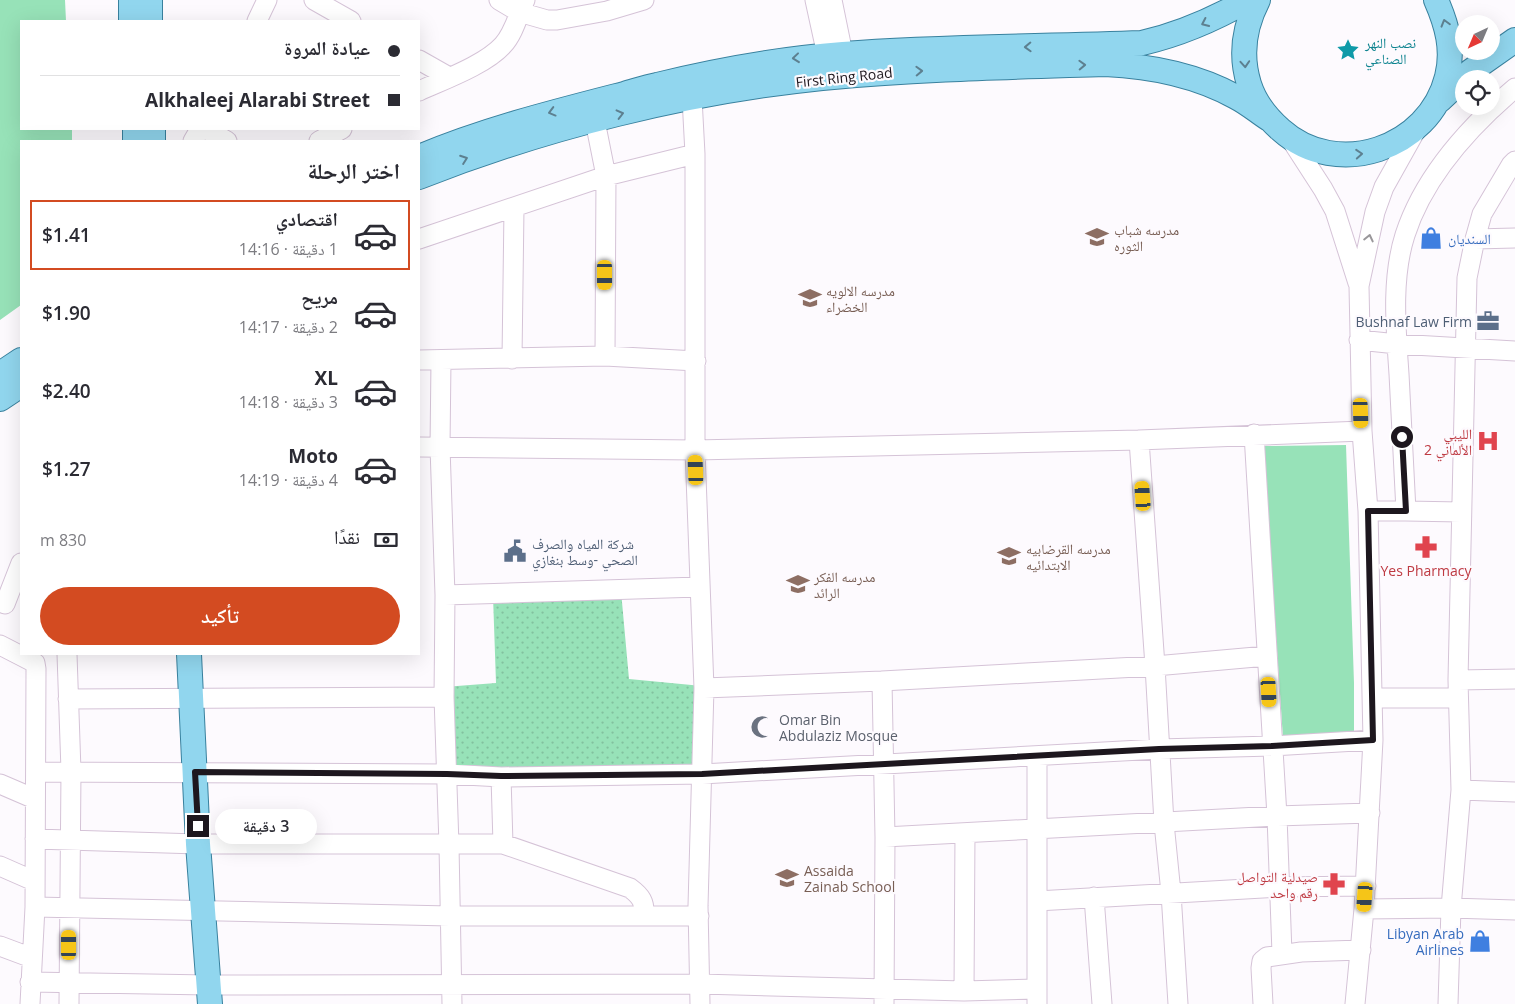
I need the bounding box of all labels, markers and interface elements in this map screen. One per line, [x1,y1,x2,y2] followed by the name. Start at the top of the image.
[1455,15,1500,60] north arrow
[1455,15,1500,115] map controls
[1201,17,1210,27] one-way arrow
[1440,19,1450,27] one-way arrow
[1364,33,1416,70] place label: نصب النهر الصناعي
[284,35,370,61] text: عيادة المروة
[1335,37,1361,63] place icon: نصب النهر الصناعي
[1024,42,1032,52] one-way arrow
[792,53,800,64] one-way arrow
[1078,60,1086,70] one-way arrow
[1239,60,1250,68] one-way arrow
[795,62,893,92] street label: First Ring Road
[915,65,923,76] one-way arrow
[1455,70,1500,115] button: locate
[145,87,370,113] text: Alkhaleej Alarabi Street
[548,106,557,117] one-way arrow
[616,110,624,120] one-way arrow
[1355,148,1363,159] one-way arrow
[308,155,400,185] text: اختر الرحلة
[459,155,468,165] one-way arrow
[276,206,338,232] text: اقتصادي
[353,213,398,258] icon: car
[1114,220,1179,255] place label: مدرسه شباب الثوره
[42,222,91,248] text: $1.41
[1084,224,1110,250] school or university icon: مدرسه شباب الثوره
[1418,225,1444,251] shop icon: السنديان
[1448,229,1491,248] place label: السنديان
[1363,234,1374,242] one-way arrow
[239,238,338,260] text: 1 دقيقة · 14:16
[597,260,612,290] car
[826,281,895,316] place label: مدرسه الالويه الخضراء
[301,284,338,310] text: مريح
[797,285,823,311] school or university icon: مدرسه الالويه الخضراء
[353,291,398,336] icon: car
[42,300,91,326] text: $1.90
[1475,308,1501,334] office icon: Bushnaf Law Firm
[1355,312,1472,331] place label: Bushnaf Law Firm
[239,316,338,338] text: 2 دقيقة · 14:17
[315,365,338,391] text: XL
[353,369,398,414] icon: car
[42,378,91,404] text: $2.40
[239,391,338,413] text: 3 دقيقة · 14:18
[1352,398,1369,428] car
[1424,424,1472,461] place label: الليبي الألماني 2
[1391,426,1413,448] route start
[1475,428,1501,454] hospital icon: الليبي الألماني 2
[288,443,338,469] text: Moto
[353,447,398,492] icon: car
[687,455,704,485] car
[42,456,91,482] text: $1.27
[239,469,338,491] text: 4 دقيقة · 14:19
[1134,481,1151,511] car
[334,524,360,550] text: نقدًا
[372,526,400,554] icon: cash
[40,529,86,551] text: 830 m
[532,534,638,571] place label: شركة المياه والصرف الصحي -وسط بنغازي
[1413,534,1439,560] pharmacy icon: Yes Pharmacy
[502,538,528,564] public building icon: شركة المياه والصرف الصحي -وسط بنغازي
[1026,539,1111,574] place label: مدرسه القرضابيه الابتدائيه
[996,543,1022,569] school or university icon: مدرسه القرضابيه الابتدائيه
[1381,561,1472,580] place label: Yes Pharmacy
[813,567,875,602] place label: مدرسه الفكر الرائد
[785,571,811,597] school or university icon: مدرسه الفكر الرائد
[40,587,400,645] button: تأكيد
[1260,677,1277,707] car
[779,710,898,745] place label: Omar Bin Abdulaziz Mosque
[749,714,775,740] mosque icon: Omar Bin Abdulaziz Mosque
[216,808,318,844] callout: 3 دقيقة
[187,815,209,837] route end
[243,815,289,837] text: 3 دقيقة
[804,861,895,896] place label: Assaida Zainab School
[774,865,800,891] school or university icon: Assaida Zainab School
[1237,867,1318,903] place label: صيدلية التواصل رقم واحد
[1321,871,1347,897] pharmacy icon: صيدلية التواصل رقم واحد
[1356,882,1373,912] car
[1387,924,1464,959] place label: Libyan Arab Airlines
[1467,928,1493,954] shop icon: Libyan Arab Airlines
[61,930,76,960] car

